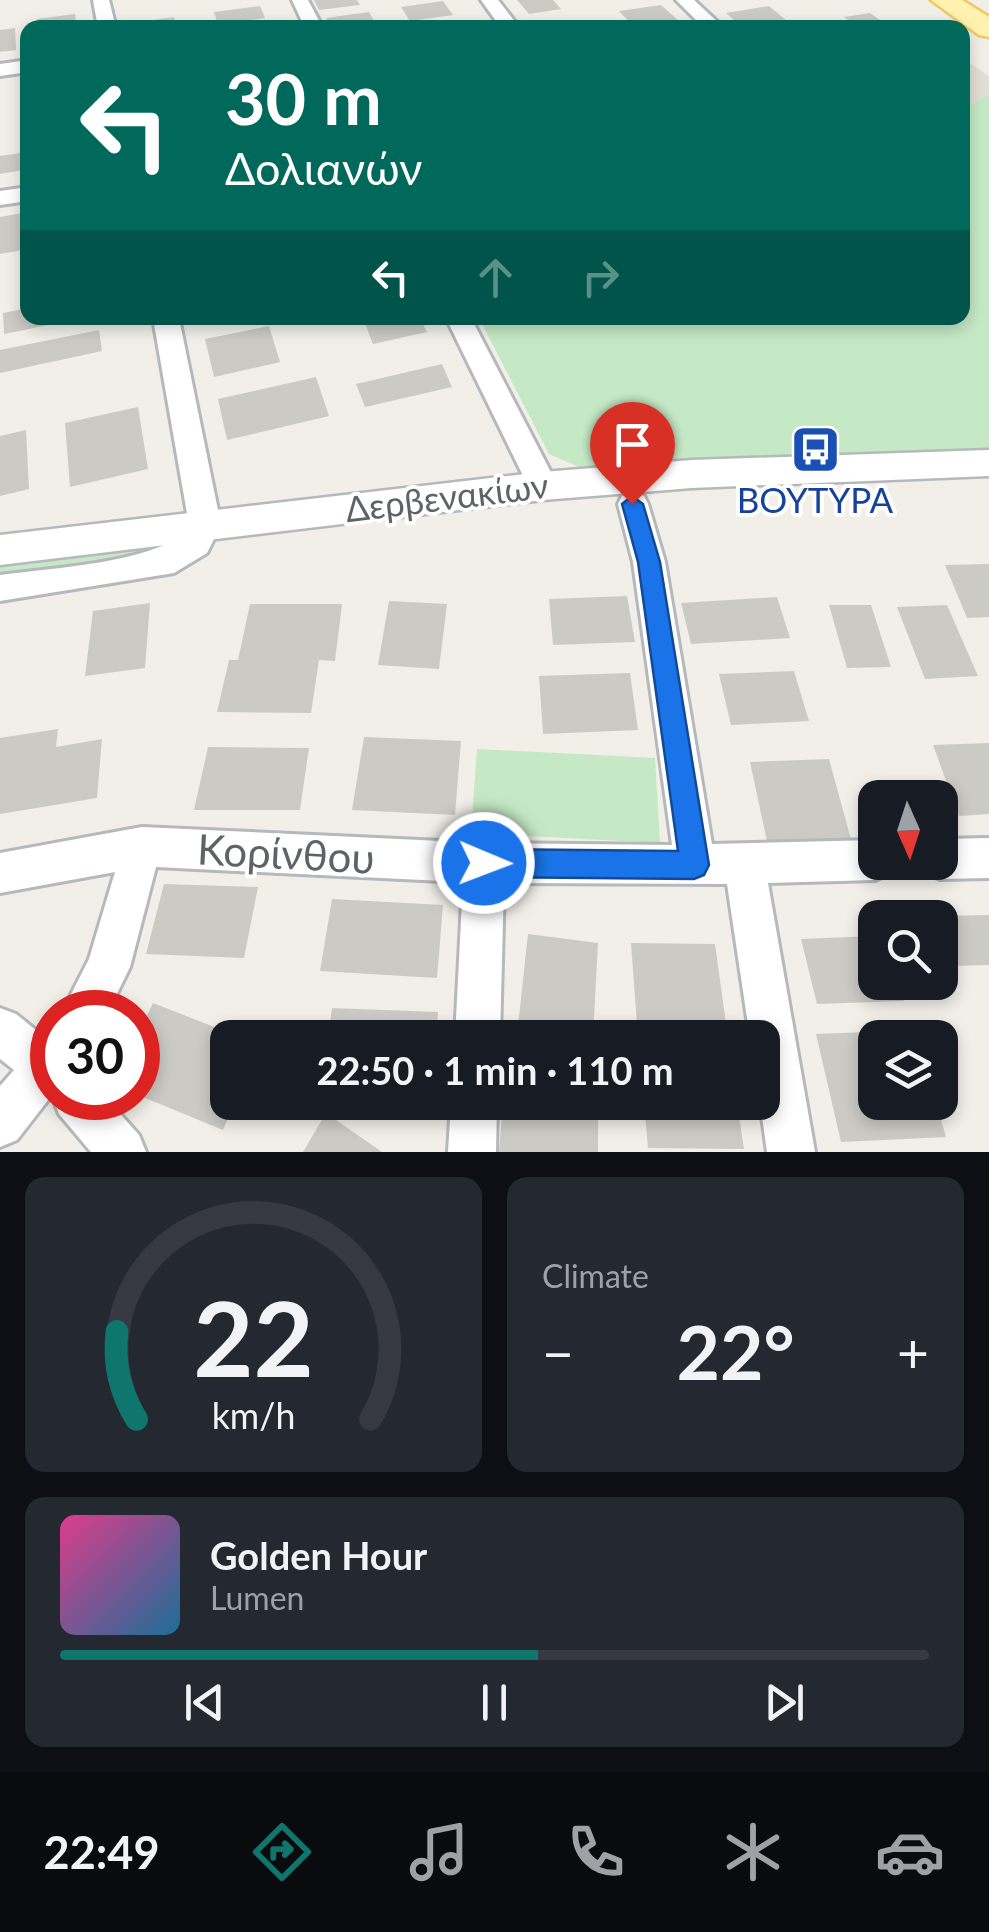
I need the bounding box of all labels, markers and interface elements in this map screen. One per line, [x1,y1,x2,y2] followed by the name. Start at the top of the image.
[225,56,382,140] text: 30 m
[60,60,190,190] icon: left
[225,141,422,195] text: Δολιανών
[363,250,418,305] icon: left
[468,250,523,305] icon: ahead
[573,250,628,305] icon: right
[590,402,675,505] pin
[605,417,660,472] icon: arrive
[789,423,841,475] bus stop icon: ΒΟΥΤΥΡΑ
[343,463,551,529] street label: Δερβενακίων
[737,478,894,520] place label: ΒΟΥΤΥΡΑ
[858,780,958,880] north arrow
[858,780,958,1120] map controls
[432,811,536,915] position arrow
[196,823,376,883] street label: Κορίνθου
[858,900,958,1000] button: search
[30,990,160,1120] speed limit sign: 30
[858,1020,958,1120] button: layers
[316,1047,674,1093] text: 22:50 · 1 min · 110 m
[542,1256,649,1295] text: Climate
[193,1274,314,1399] text: 22
[676,1306,795,1396] text: 22°
[542,1319,574,1385] text: −
[897,1319,929,1385] text: +
[212,1394,295,1437] text: km/h
[210,1532,427,1578] text: Golden Hour
[210,1578,304,1617] text: Lumen
[177,1675,232,1730] icon: previous
[467,1675,522,1730] icon: pause
[757,1675,812,1730] icon: next
[247,1817,317,1887] icon: directions
[404,1817,474,1887] icon: music
[561,1817,631,1887] icon: phone
[718,1817,788,1887] icon: climate
[875,1817,945,1887] icon: car
[44,1825,160,1879] text: 22:49

